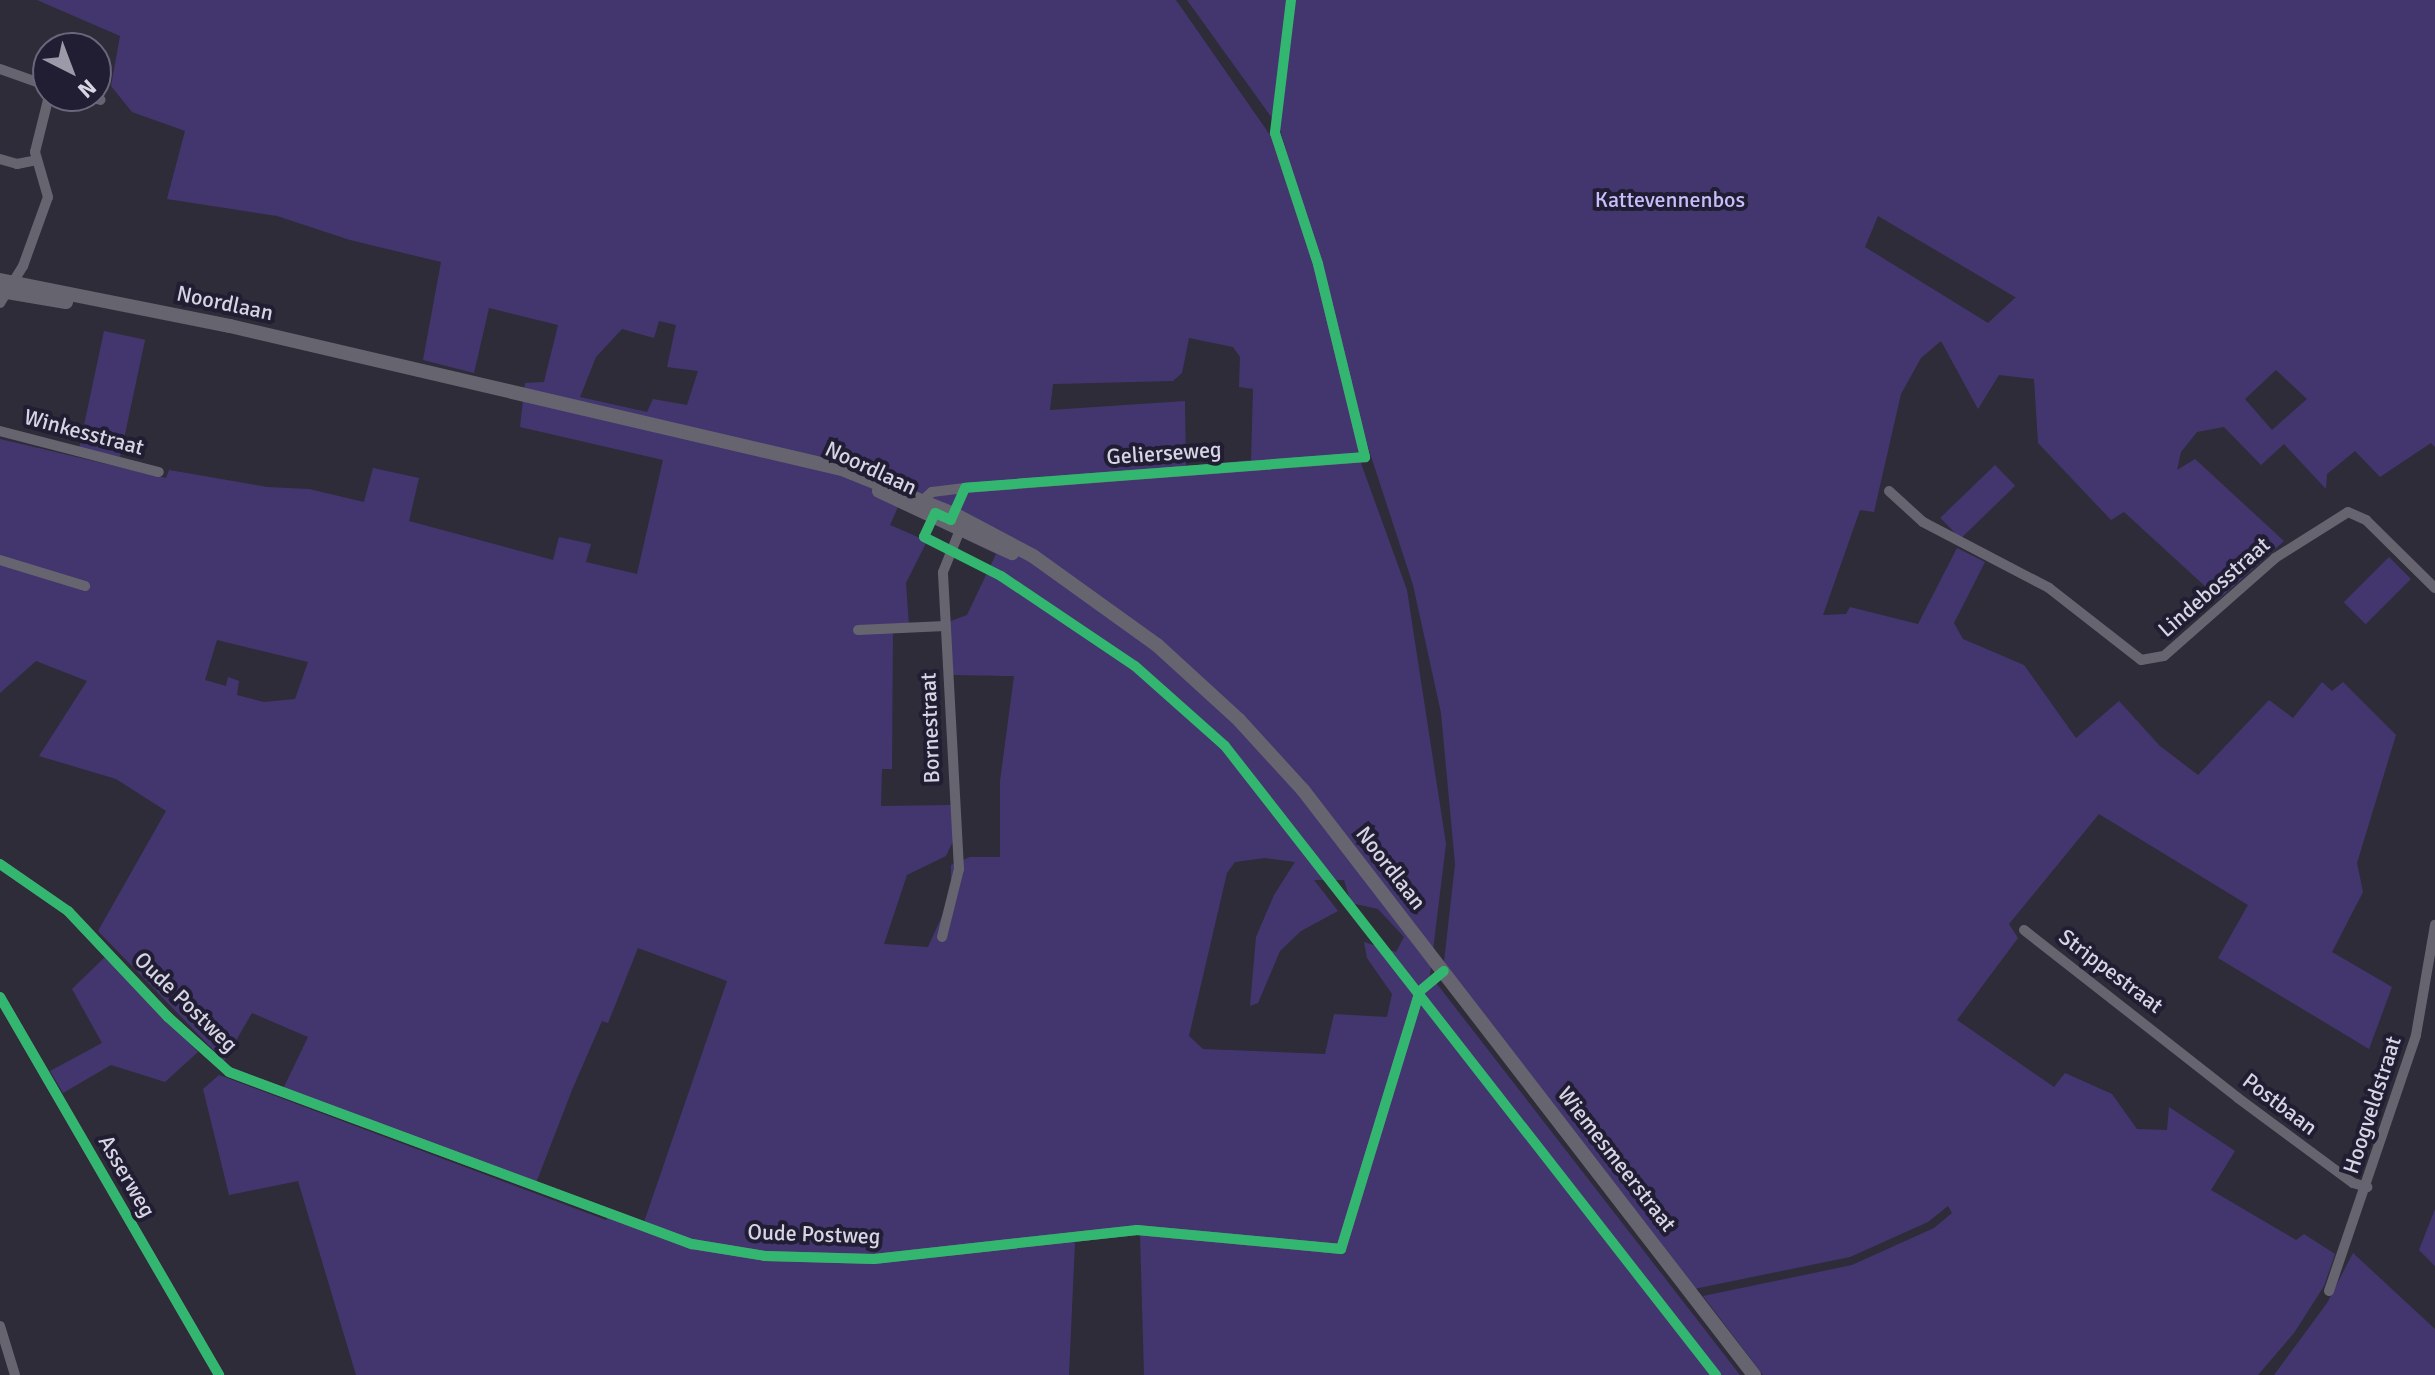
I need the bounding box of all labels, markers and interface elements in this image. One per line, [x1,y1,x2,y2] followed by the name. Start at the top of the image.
[32,32,112,112] north arrow
[72,74,102,104] text: N
[1595,187,1745,213] park label: Kattevennenbos
[174,280,276,326] street label: Noordlaan
[21,403,147,461] street label: Winkesstraat
[821,435,921,501] street label: Noordlaan
[1106,436,1222,470] street label: Gelierseweg
[2153,531,2275,643] street label: Lindebosstraat
[915,672,945,784] street label: Bornestraat
[1350,821,1432,915] street label: Noordlaan
[2054,923,2168,1019] street label: Strippestraat
[129,946,243,1058] street label: Oude Postweg
[2337,1033,2407,1177] street label: Hoogveldstraat
[2237,1067,2323,1141] street label: Postbaan
[1552,1081,1682,1237] street label: Wiemesmeerstraat
[93,1130,161,1222] street label: Asserweg
[747,1218,881,1250] street label: Oude Postweg

